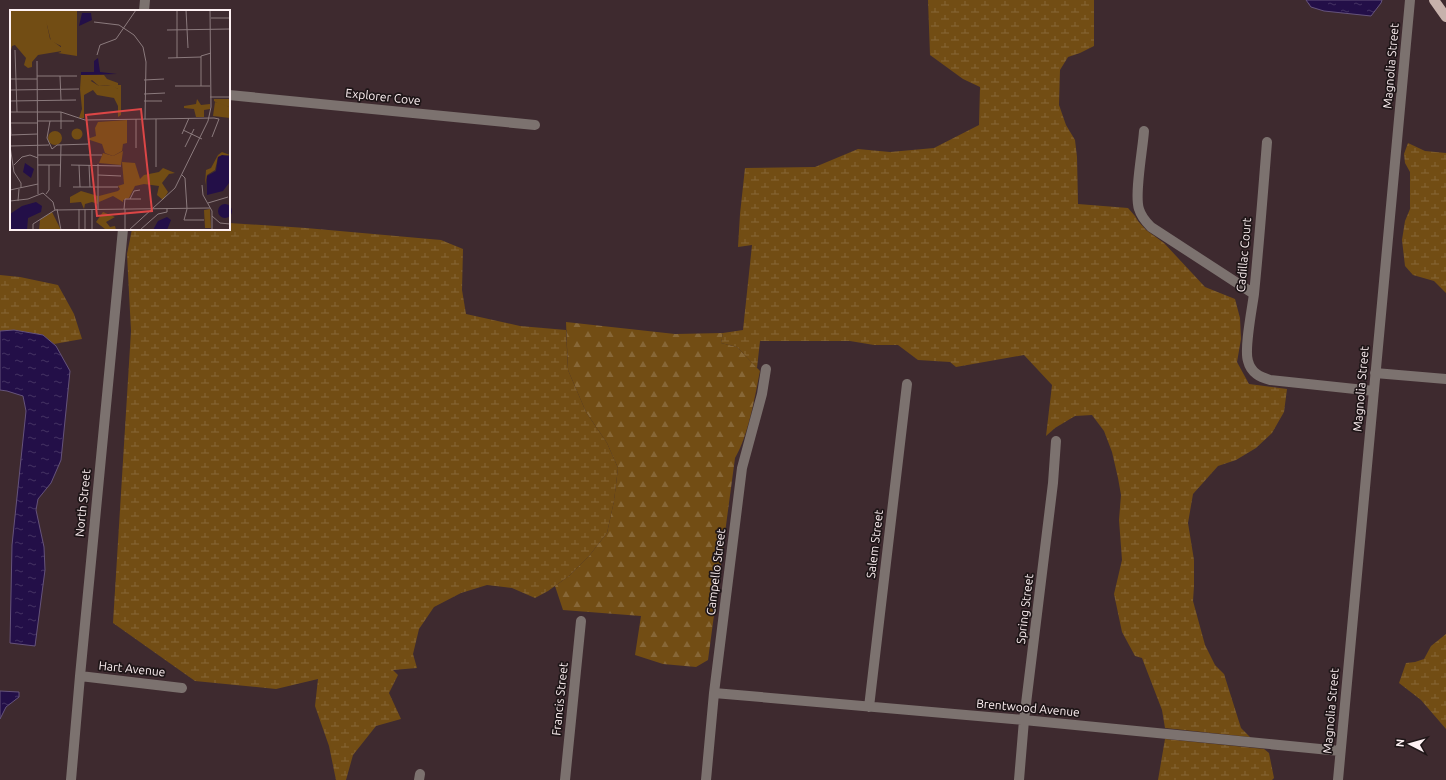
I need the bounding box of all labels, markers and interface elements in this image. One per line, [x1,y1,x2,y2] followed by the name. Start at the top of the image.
[10,10,230,230] inset map
[1380,22,1401,109] street label: Magnolia Street
[345,86,421,107] street label: Explorer Cove
[1234,217,1253,293] street label: Cadillac Court
[1350,345,1371,432] street label: Magnolia Street
[72,468,93,537] street label: North Street
[864,509,885,579] street label: Salem Street
[704,528,727,616] street label: Campello Street
[1014,573,1035,645] street label: Spring Street
[98,659,166,678] street label: Hart Avenue
[549,661,570,736] street label: Francis Street
[1320,667,1341,754] street label: Magnolia Street
[976,696,1080,719] street label: Brentwood Avenue
[1390,724,1430,764] north arrow
[1394,738,1406,748] text: N

